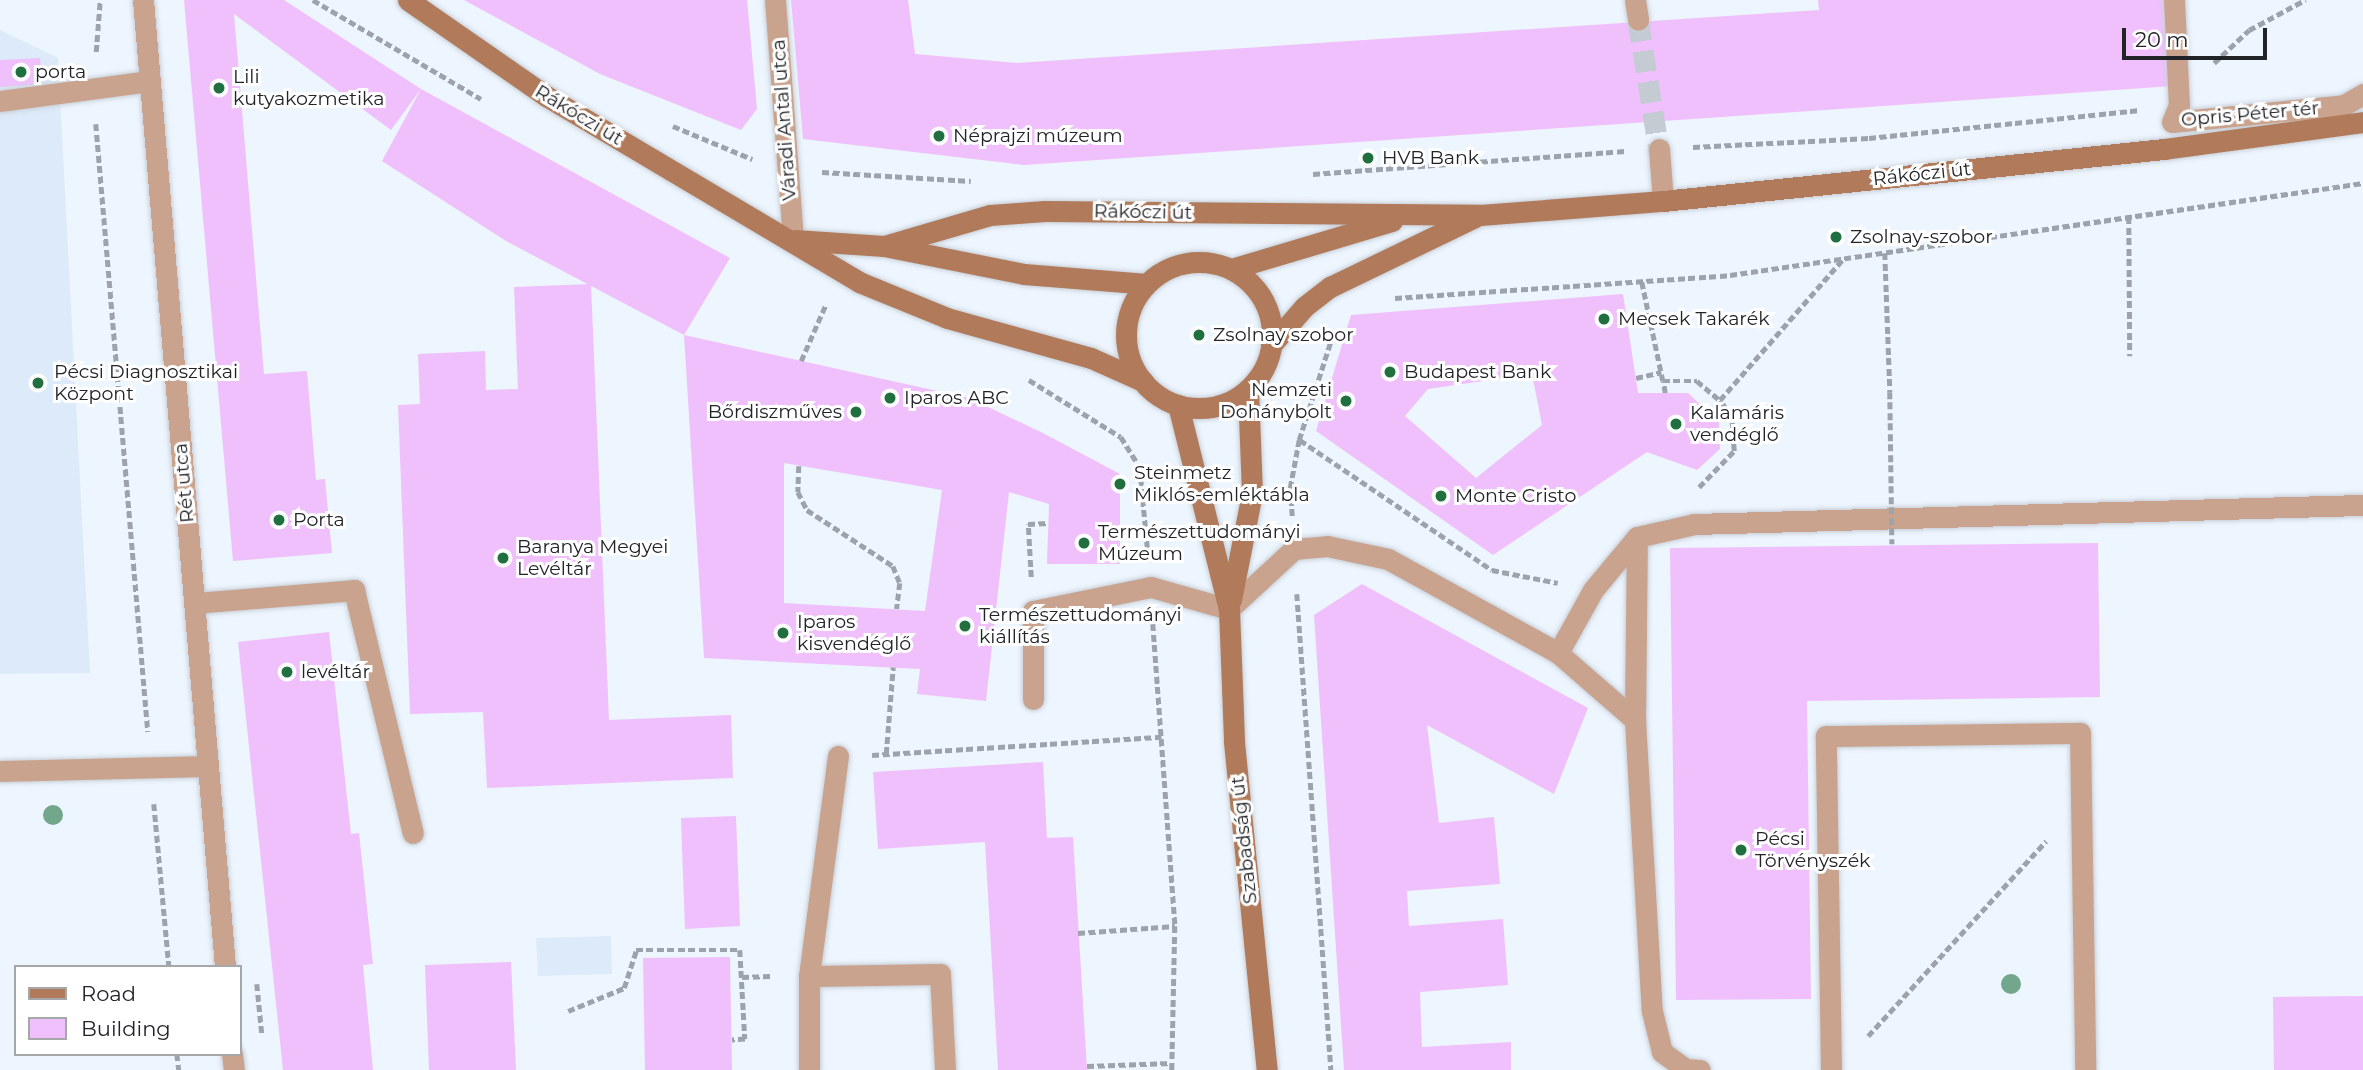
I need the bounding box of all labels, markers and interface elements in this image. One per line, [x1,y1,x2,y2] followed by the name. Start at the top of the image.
[2125,14,2270,58] scale bar
[2135,27,2189,52] text: 20 m
[767,39,801,201] street label: Váradi Antal utca
[35,61,86,83] place label: porta
[13,64,29,80] marker: porta
[233,66,384,110] place label: Lili kutyakozmetika
[211,80,227,96] marker: Lili kutyakozmetika
[531,80,627,150] street label: Rákóczi út
[2180,97,2320,131] street label: Opris Péter tér
[953,125,1123,147] place label: Néprajzi múzeum
[931,128,947,144] marker: Néprajzi múzeum
[1382,147,1479,169] place label: HVB Bank
[1360,150,1376,166] marker: HVB Bank
[1872,158,1972,190] street label: Rákóczi út
[1094,200,1192,224] street label: Rákóczi út
[1850,226,1993,248] place label: Zsolnay-szobor
[1828,229,1844,245] marker: Zsolnay-szobor
[1618,308,1770,330] place label: Mecsek Takarék
[1596,311,1612,327] marker: Mecsek Takarék
[1213,324,1354,346] place label: Zsolnay szobor
[1191,327,1207,343] marker: Zsolnay szobor
[54,361,238,405] place label: Pécsi Diagnosztikai Központ
[1404,361,1551,383] place label: Budapest Bank
[1382,364,1398,380] marker: Budapest Bank
[28,373,48,393] marker: Pécsi Diagnosztikai Központ
[1220,379,1332,423] place label: Nemzeti Dohánybolt
[904,387,1009,409] place label: Iparos ABC
[882,390,898,406] marker: Iparos ABC
[1338,393,1354,409] marker: Nemzeti Dohánybolt
[708,401,842,423] place label: Bőrdiszműves
[1690,402,1784,446] place label: Kalamáris vendéglő
[848,404,864,420] marker: Bőrdiszműves
[1668,416,1684,432] marker: Kalamáris vendéglő
[169,442,199,524] street label: Rét utca
[1134,462,1310,506] place label: Steinmetz Miklós-emléktábla
[1112,476,1128,492] marker: Steinmetz Miklós-emléktábla
[1455,485,1576,507] place label: Monte Cristo
[1433,488,1449,504] marker: Monte Cristo
[293,509,345,531] place label: Porta
[271,512,287,528] marker: Porta
[1098,521,1301,565] place label: Természettudományi Múzeum
[1076,535,1092,551] marker: Természettudományi Múzeum
[517,536,668,580] place label: Baranya Megyei Levéltár
[495,550,511,566] marker: Baranya Megyei Levéltár
[979,604,1182,648] place label: Természettudományi kiállítás
[797,611,911,655] place label: Iparos kisvendéglő
[957,618,973,634] marker: Természettudományi kiállítás
[775,625,791,641] marker: Iparos kisvendéglő
[301,661,370,683] place label: levéltár
[279,664,295,680] marker: levéltár
[1226,775,1262,905] street label: Szabadság út
[1755,828,1870,872] place label: Pécsi Törvényszék
[1733,842,1749,858] marker: Pécsi Törvényszék
[14,965,242,1056] legend
[81,981,136,1006] text: Road
[81,1016,171,1041] text: Building

